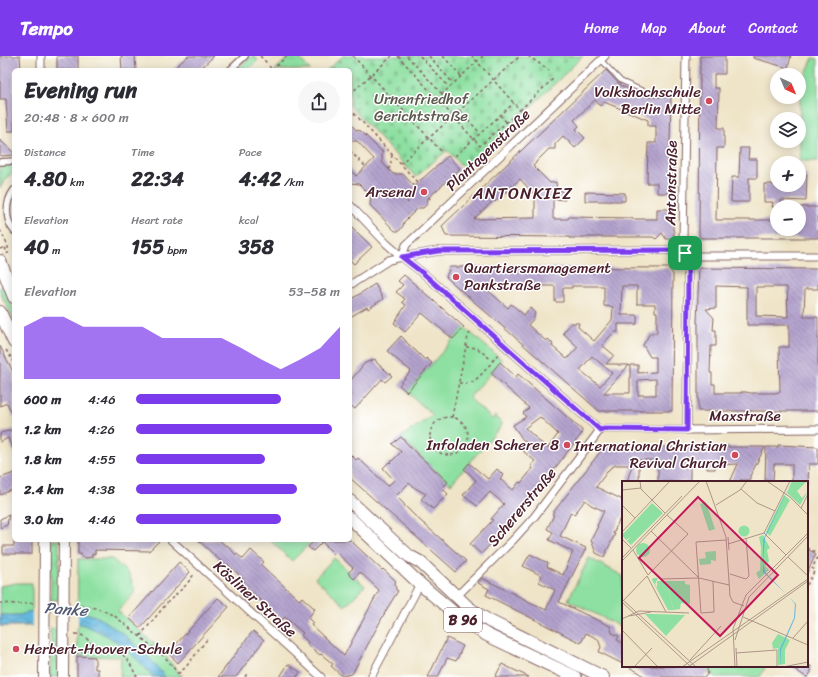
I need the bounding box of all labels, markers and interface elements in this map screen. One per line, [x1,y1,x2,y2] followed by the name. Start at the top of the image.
[20,12,73,45] text: Tempo
[584,16,619,41] text: Home
[641,16,667,41] text: Map
[689,16,726,41] text: About
[748,16,798,41] text: Contact
[770,68,806,104] north arrow
[770,68,806,236] map controls
[24,71,137,110] text: Evening run
[594,79,701,122] place label: Volkshochschule Berlin Mitte
[298,81,340,123] button: share
[374,86,470,129] park label: Urnenfriedhof Gerichtstraße
[704,96,714,106] marker: Volkshochschule Berlin Mitte
[439,102,537,198] street label: Plantagenstraße
[24,106,129,129] text: 20:48 · 8 × 600 m
[770,112,806,148] button: layers
[657,140,685,227] street label: Antonstraße
[24,143,66,162] text: Distance
[131,143,155,162] text: Time
[239,143,262,162] text: Pace
[770,156,806,192] button: +
[24,162,67,197] text: 4.80
[131,162,184,197] text: 22:34
[239,162,281,197] text: 4:42
[67,173,84,192] text: km
[281,173,304,192] text: /km
[472,178,573,208] district label: ANTONKIEZ
[364,179,417,205] place label: Arsenal
[419,187,429,197] marker: Arsenal
[770,200,806,236] button: −
[24,211,69,230] text: Elevation
[131,211,183,230] text: Heart rate
[239,211,259,230] text: kcal
[24,230,49,265] text: 40
[131,230,164,265] text: 155
[239,230,274,265] text: 358
[668,236,702,270] pin
[49,241,60,260] text: m
[164,241,188,260] text: bpm
[674,242,696,264] icon: arrive
[464,255,611,298] place label: Quartiersmanagement Pankstraße
[451,272,461,282] marker: Quartiersmanagement Pankstraße
[24,280,77,303] text: Elevation
[288,280,340,303] text: 53–58 m
[24,388,61,411] text: 600 m
[88,388,116,411] text: 4:46
[709,403,781,429] street label: Maxstraße
[24,418,61,441] text: 1.2 km
[88,418,115,441] text: 4:26
[425,432,559,458] place label: Infoladen Scherer 8
[573,433,727,476] place label: International Christian Revival Church
[562,440,572,450] marker: Infoladen Scherer 8
[24,448,62,471] text: 1.8 km
[88,448,116,471] text: 4:55
[730,450,740,460] marker: International Christian Revival Church
[481,461,563,553] street label: Schererstraße
[24,478,64,501] text: 2.4 km
[88,478,115,501] text: 4:38
[622,481,808,667] inset map
[24,508,64,531] text: 3.0 km
[88,508,116,531] text: 4:46
[207,554,303,644] street label: Kösliner Straße
[43,593,90,625] water label: Panke
[444,608,482,632] road number: B 96
[24,636,182,662] place label: Herbert-Hoover-Schule
[11,644,21,654] marker: Herbert-Hoover-Schule

